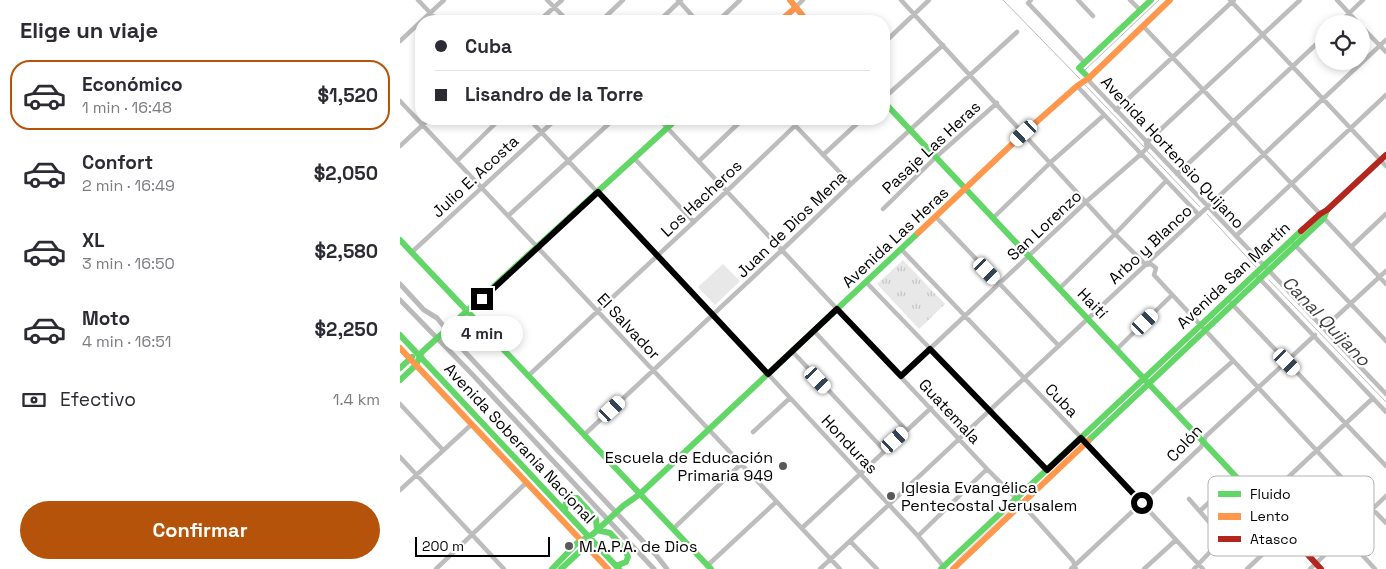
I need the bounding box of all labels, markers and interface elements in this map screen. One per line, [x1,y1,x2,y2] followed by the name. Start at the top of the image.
[1315,15,1370,70] map controls
[1315,15,1370,70] button: locate
[20,16,158,44] text: Elige un viaje
[465,34,512,59] text: Cuba
[82,72,183,97] text: Económico
[1096,72,1249,233] street label: Avenida Hortensio Quijano
[22,73,67,118] icon: car
[465,82,644,107] text: Lisandro de la Torre
[317,83,378,108] text: $1,520
[878,96,985,198] street label: Pasaje Las Heras
[82,97,172,118] text: 1 min · 16:48
[1007,117,1040,149] car
[427,131,523,222] street label: Julio E. Acosta
[82,150,153,175] text: Confort
[22,151,67,196] icon: car
[656,155,746,241] street label: Los Hacheros
[314,161,378,186] text: $2,050
[732,166,851,282] street label: Juan de Dios Mena
[82,175,175,196] text: 2 min · 16:49
[837,182,953,292] street label: Avenida Las Heras
[1003,185,1086,265] street label: San Lorenzo
[1104,200,1197,289] street label: Arbo y Blanco
[1172,217,1295,334] street label: Avenida San Martín
[82,228,105,253] text: XL
[22,229,67,274] icon: car
[315,239,378,264] text: $2,580
[82,253,175,274] text: 3 min · 16:50
[971,255,1002,287] car
[1278,271,1376,371] water label: Canal Quijano
[1073,283,1112,323] street label: Haití
[471,288,493,310] route end
[592,289,665,364] street label: El Salvador
[82,306,130,331] text: Moto
[1129,306,1161,338] car
[22,307,67,352] icon: car
[441,316,523,352] callout: 4 min
[315,317,378,342] text: $2,250
[461,323,503,344] text: 4 min
[82,331,171,352] text: 4 min · 16:51
[1271,346,1302,378] car
[440,359,600,528] street label: Avenida Soberanía Nacional
[802,364,833,396] car
[914,374,985,448] street label: Guatemala
[1040,379,1083,422] street label: Cuba
[20,386,48,414] icon: cash
[60,387,136,412] text: Efectivo
[333,389,380,410] text: 1.4 km
[595,393,628,425] car
[817,410,882,478] street label: Honduras
[1162,420,1207,467] street label: Colón
[878,424,911,456] car
[605,447,773,486] place label: Escuela de Educación Primaria 949
[777,460,789,472] marker: Escuela de Educación Primaria 949
[1208,476,1374,556] legend
[901,477,1077,516] place label: Iglesia Evangélica Pentecostal Jerusalem
[1250,485,1291,503] text: Fluido
[885,490,897,502] marker: Iglesia Evangélica Pentecostal Jerusalem
[1131,492,1153,514] route start
[20,501,380,559] button: Confirmar
[1250,507,1289,525] text: Lento
[1250,530,1297,548] text: Atasco
[415,534,550,557] scale bar
[579,536,697,557] place label: M.A.P.A. de Dios
[422,537,464,555] text: 200 m
[563,540,575,552] marker: M.A.P.A. de Dios

